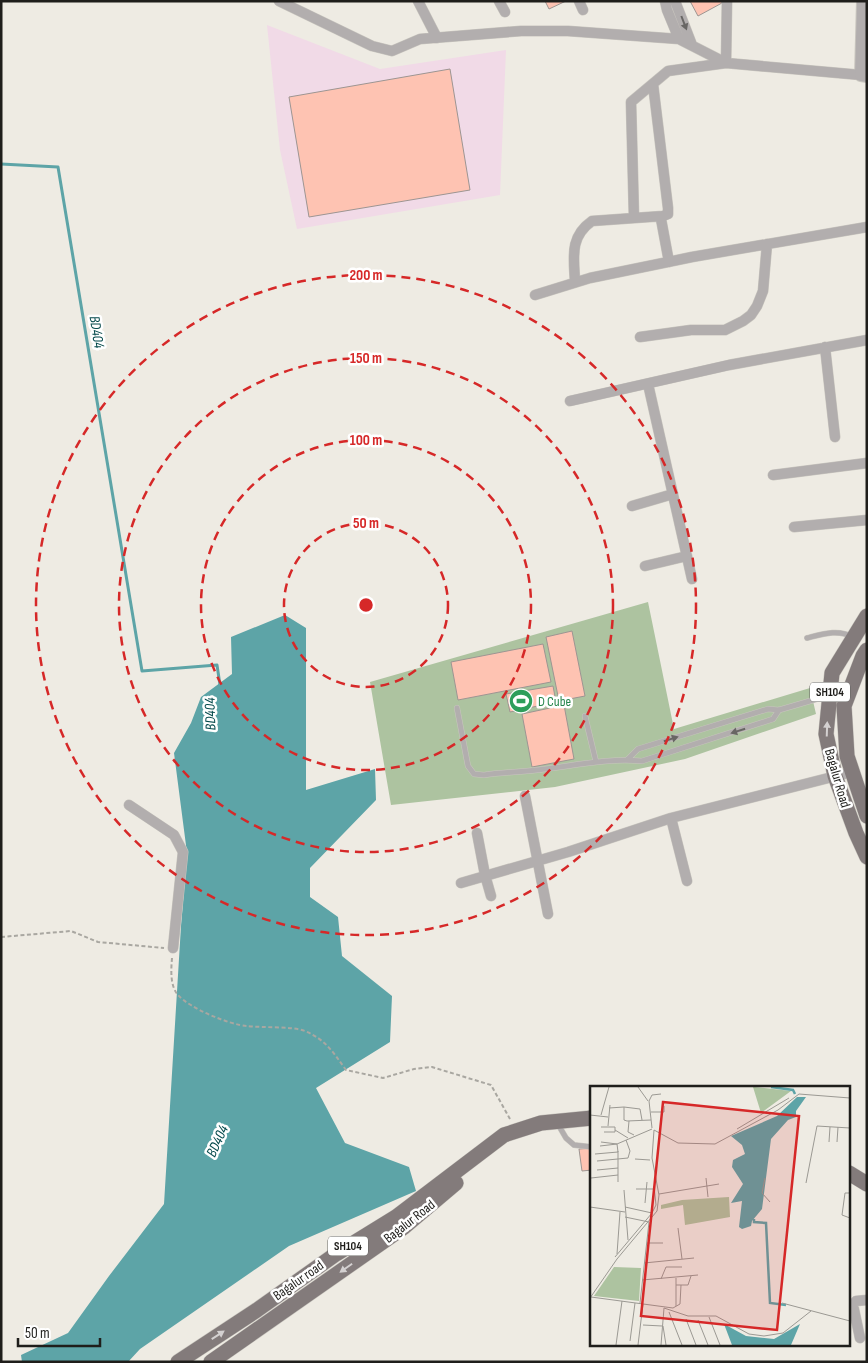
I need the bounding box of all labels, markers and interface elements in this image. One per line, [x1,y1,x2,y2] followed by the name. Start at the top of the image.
[680,16,688,30] one-way arrow
[349,266,383,285] text: 200 m
[85,314,108,350] water label: BD404
[350,349,382,368] text: 150 m
[350,431,382,450] text: 100 m
[353,514,379,533] text: 50 m
[357,596,375,614] centre of rings
[810,682,850,702] road number: SH104
[508,688,534,714] sports icon: D Cube
[538,693,571,710] place label: D Cube
[200,697,221,731] water label: BD404
[824,720,832,736] one-way arrow
[730,728,745,735] one-way arrow
[663,735,678,743] one-way arrow
[821,747,854,810] street label: Bagalur Road
[590,1086,850,1346] inset map
[202,1122,233,1160] water label: BD404
[380,1196,438,1247] street label: Bagalur Road
[328,1236,368,1256] road number: SH104
[270,1257,327,1304] street label: Bagalur road
[339,1263,353,1273] one-way arrow
[18,1316,100,1348] scale bar
[25,1324,50,1343] text: 50 m
[212,1330,225,1339] one-way arrow

